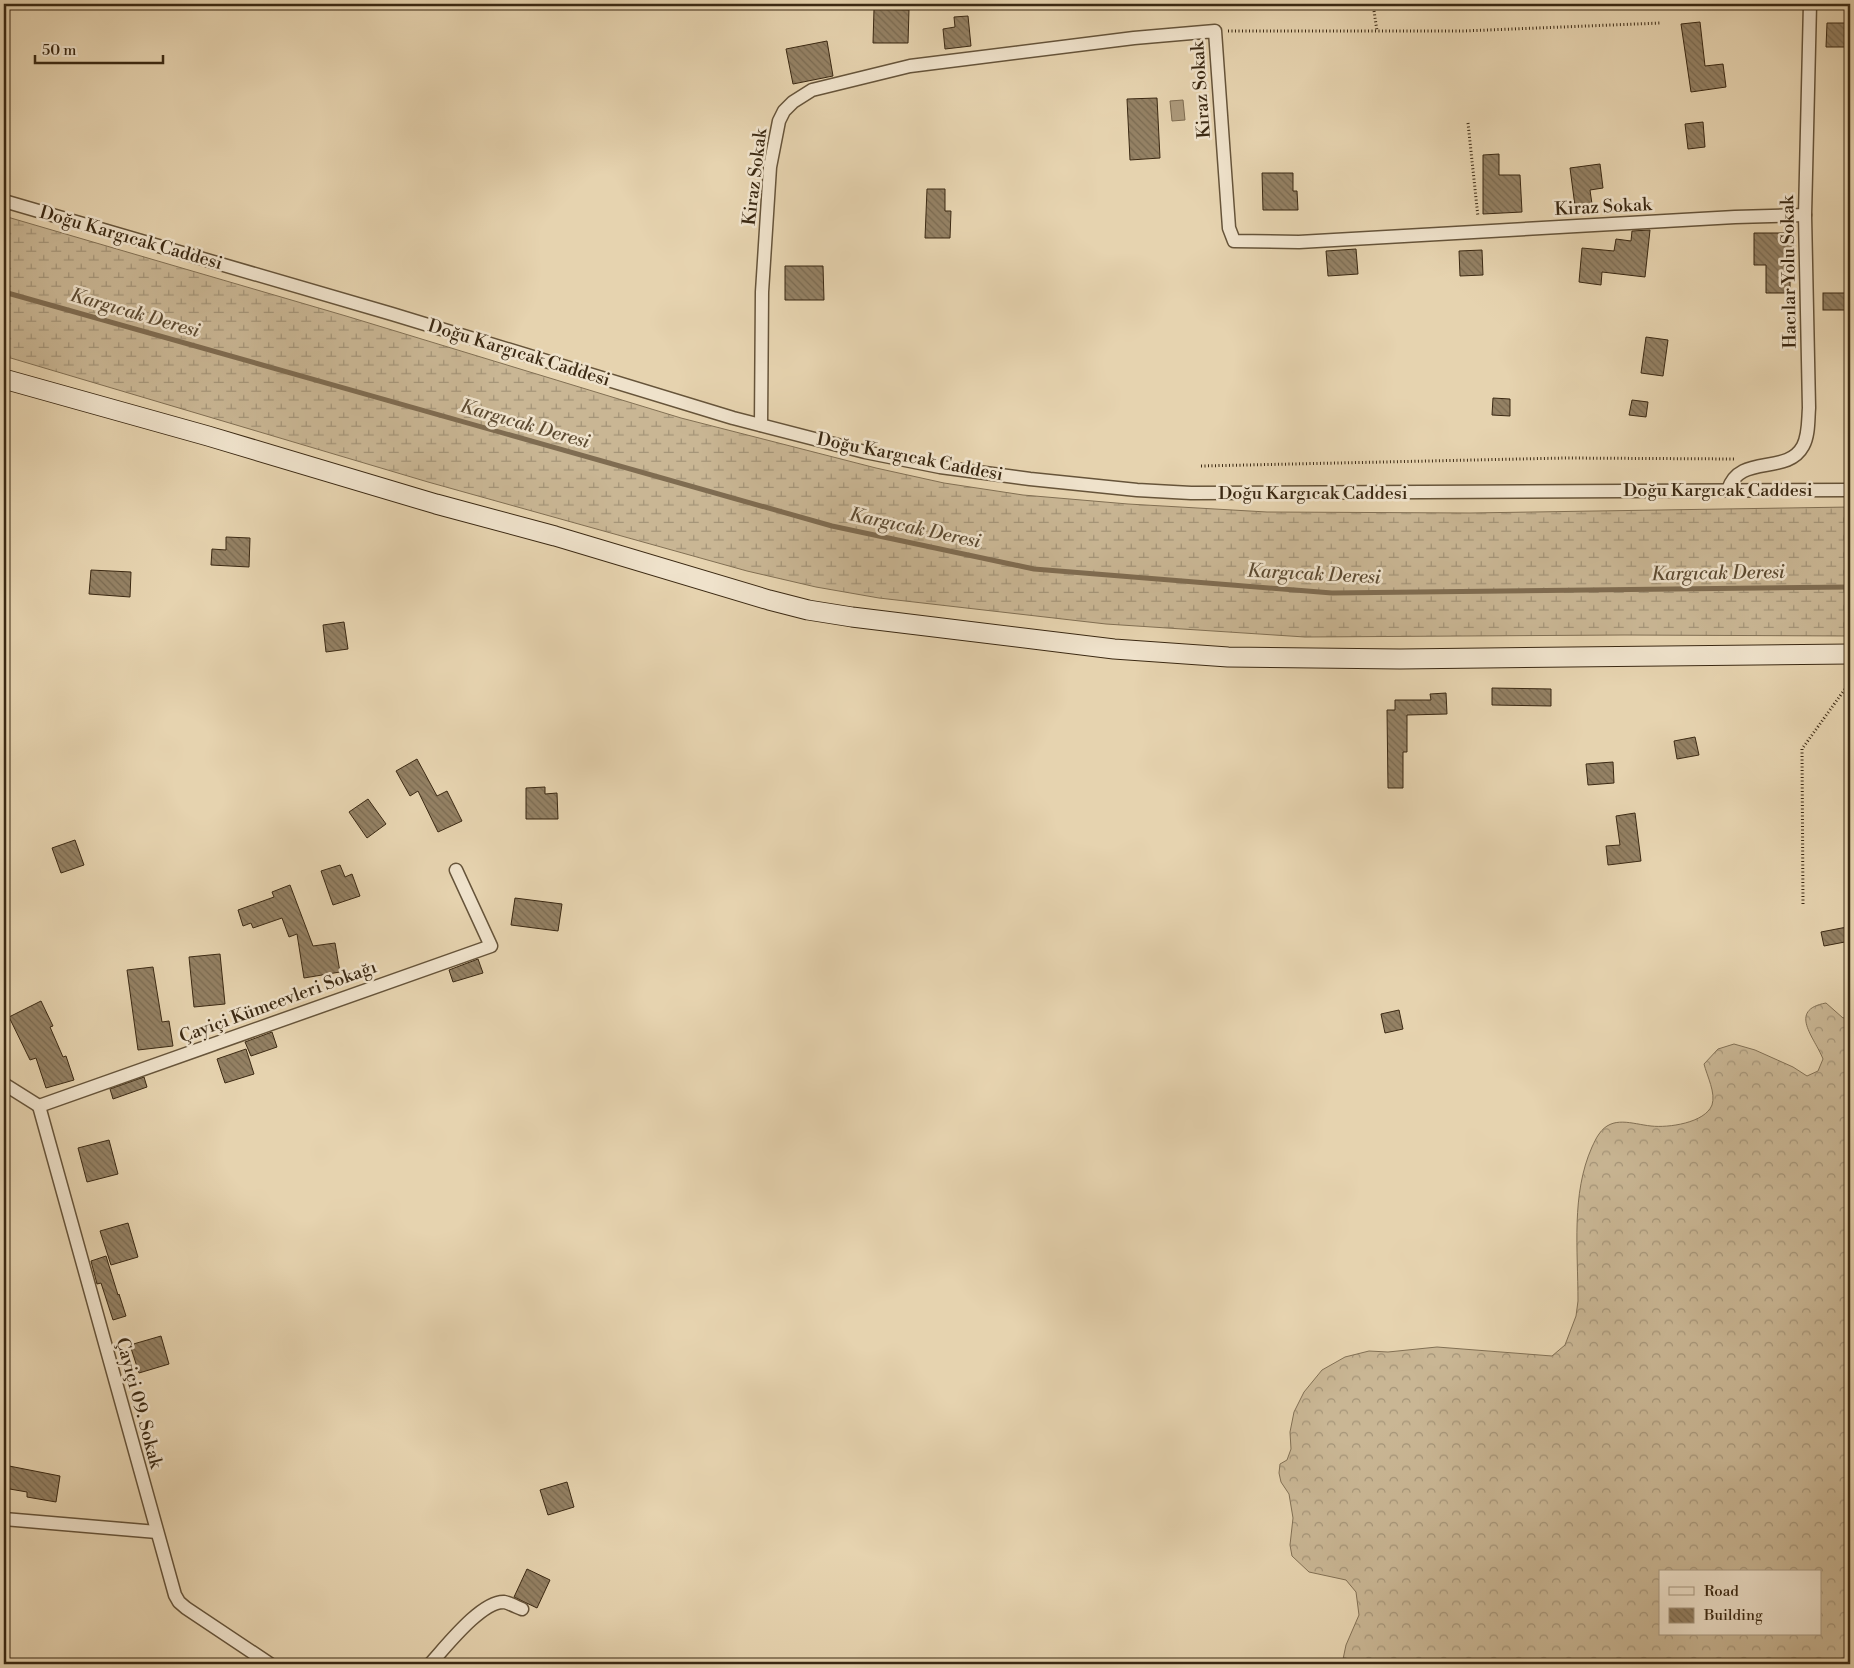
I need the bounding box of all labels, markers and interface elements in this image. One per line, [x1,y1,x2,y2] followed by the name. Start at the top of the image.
[35,32,162,64] scale bar
[1186,39,1216,139] street label: Kiraz Sokak
[42,41,76,60] text: 50 m
[738,126,773,227] street label: Kiraz Sokak
[1554,193,1654,221] street label: Kiraz Sokak
[1776,194,1802,349] street label: Hacılar Yolu Sokak
[37,201,225,275] street label: Doğu Kargıcak Caddesi
[67,283,203,343] water label: Kargıcak Deresi
[425,314,613,392] street label: Doğu Kargıcak Caddesi
[457,394,593,454] water label: Kargıcak Deresi
[815,428,1005,486] street label: Doğu Kargıcak Caddesi
[1623,479,1813,502] street label: Doğu Kargıcak Caddesi
[1218,482,1408,505] street label: Doğu Kargıcak Caddesi
[847,502,983,554] water label: Kargıcak Deresi
[1247,559,1382,589] water label: Kargıcak Deresi
[1651,560,1785,586] water label: Kargıcak Deresi
[176,956,380,1048] street label: Çayiçi Kümeevleri Sokağı
[111,1335,168,1472] street label: Çayiçi 09. Sokak
[1659,1570,1822,1636] legend
[1704,1582,1739,1601] text: Road
[1703,1606,1763,1625] text: Building

